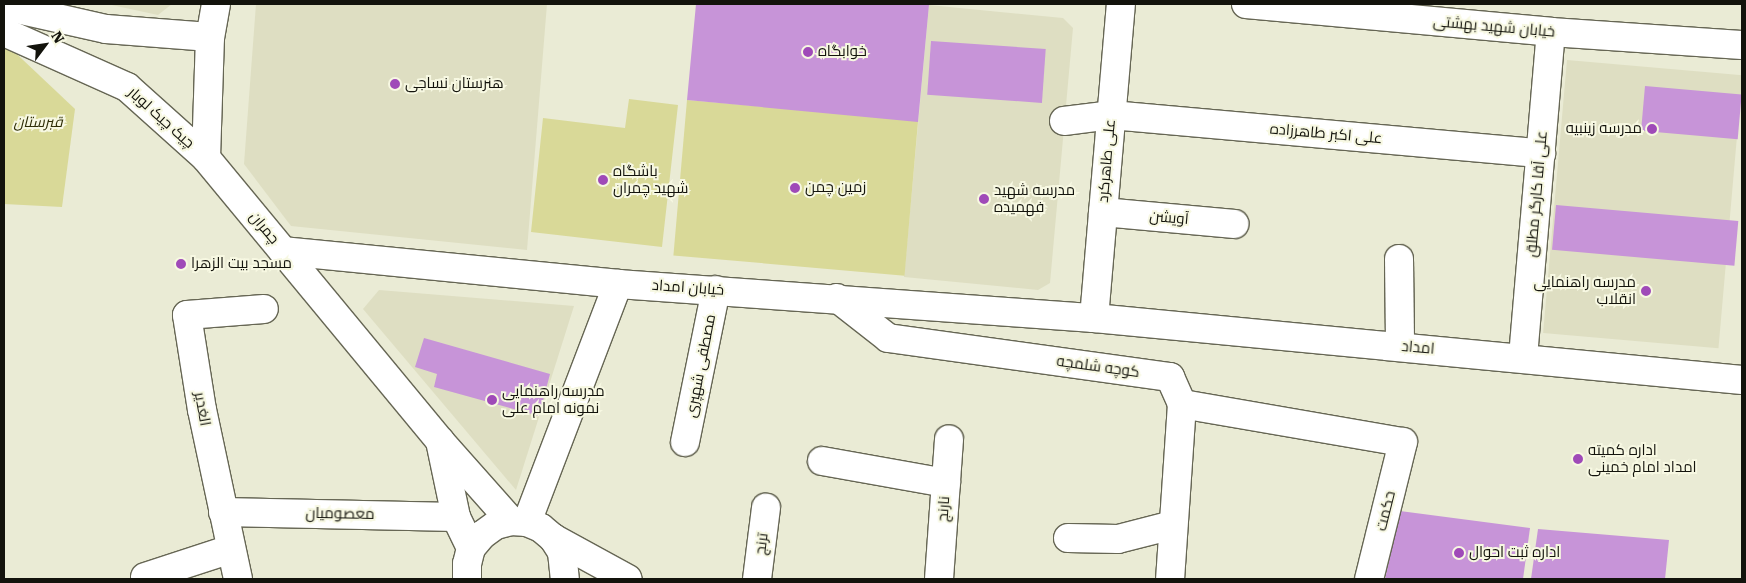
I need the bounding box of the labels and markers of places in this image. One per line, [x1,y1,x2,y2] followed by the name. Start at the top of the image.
[818,43,867,61] place label: خوابگاه
[802,46,814,58] marker: خوابگاه
[405,75,504,93] place label: هنرستان نساجی
[389,78,401,90] marker: هنرستان نساجی
[1566,120,1642,138] place label: مدرسه زینبیه
[1646,123,1658,135] marker: مدرسه زینبیه
[613,162,689,197] place label: باشگاه شهید چمران
[597,174,609,186] marker: باشگاه شهید چمران
[805,179,866,197] place label: زمین چمن
[994,181,1075,216] place label: مدرسه شهید فهمیده
[789,182,801,194] marker: زمین چمن
[978,193,990,205] marker: مدرسه شهید فهمیده
[191,255,292,273] place label: مسجد بیت الزهرا
[175,258,187,270] marker: مسجد بیت الزهرا
[1533,273,1636,308] place label: مدرسه راهنمایی انقلاب
[1640,285,1652,297] marker: مدرسه راهنمایی انقلاب
[502,382,605,417] place label: مدرسه راهنمایی نمونه امام علی
[486,394,498,406] marker: مدرسه راهنمایی نمونه امام علی
[1588,441,1697,476] place label: اداره کمیته امداد امام خمینی
[1572,453,1584,465] marker: اداره کمیته امداد امام خمینی
[1469,544,1560,562] place label: اداره ثبت احوال
[1453,547,1465,559] marker: اداره ثبت احوال

